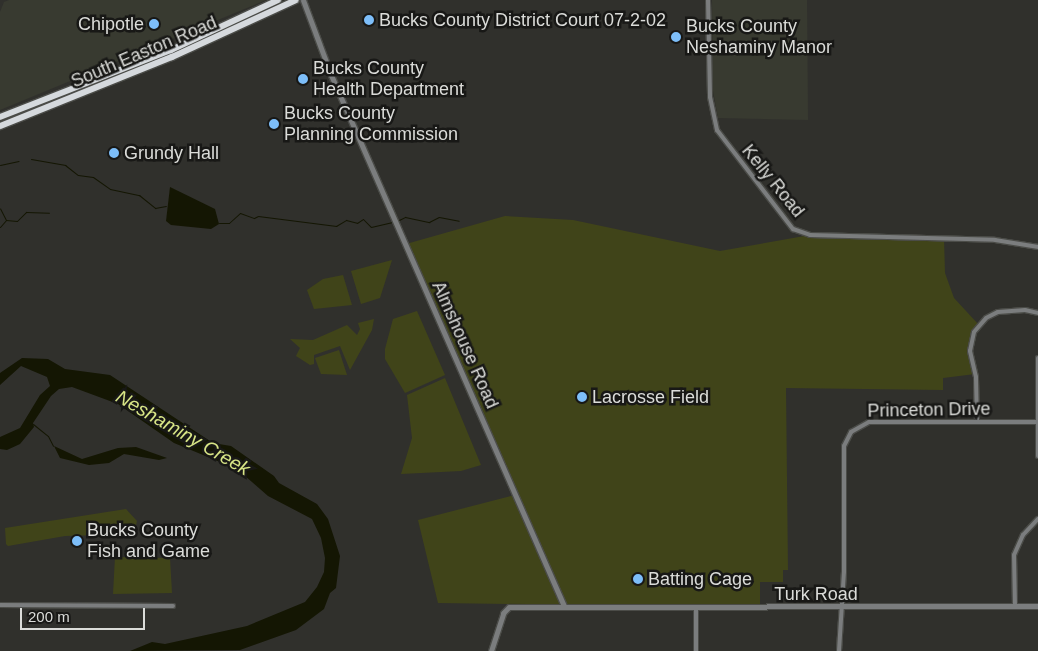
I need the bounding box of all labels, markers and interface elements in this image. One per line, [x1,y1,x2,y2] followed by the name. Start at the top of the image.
[379,9,666,31] place label: Bucks County District Court 07-2-02
[68,12,220,92] street label: South Easton Road
[78,13,144,35] place label: Chipotle
[363,14,375,26] marker: Bucks County District Court 07-2-02
[686,16,832,58] place label: Bucks County Neshaminy Manor
[148,18,160,30] marker: Chipotle
[670,31,682,43] marker: Bucks County Neshaminy Manor
[313,58,464,100] place label: Bucks County Health Department
[297,73,309,85] marker: Bucks County Health Department
[284,103,458,146] place label: Bucks County Planning Commission
[268,118,280,130] marker: Bucks County Planning Commission
[737,140,809,222] street label: Kelly Road
[124,142,219,164] place label: Grundy Hall
[108,147,120,159] marker: Grundy Hall
[427,278,503,412] street label: Almshouse Road
[112,385,254,481] water label: Neshaminy Creek
[592,386,709,408] place label: Lacrosse Field
[576,391,588,403] marker: Lacrosse Field
[867,398,991,422] street label: Princeton Drive
[87,520,210,562] place label: Bucks County Fish and Game
[71,535,83,547] marker: Bucks County Fish and Game
[648,568,752,590] place label: Batting Cage
[632,573,644,585] marker: Batting Cage
[774,583,858,605] street label: Turk Road
[22,598,148,630] scale bar
[28,608,70,625] text: 200 m

